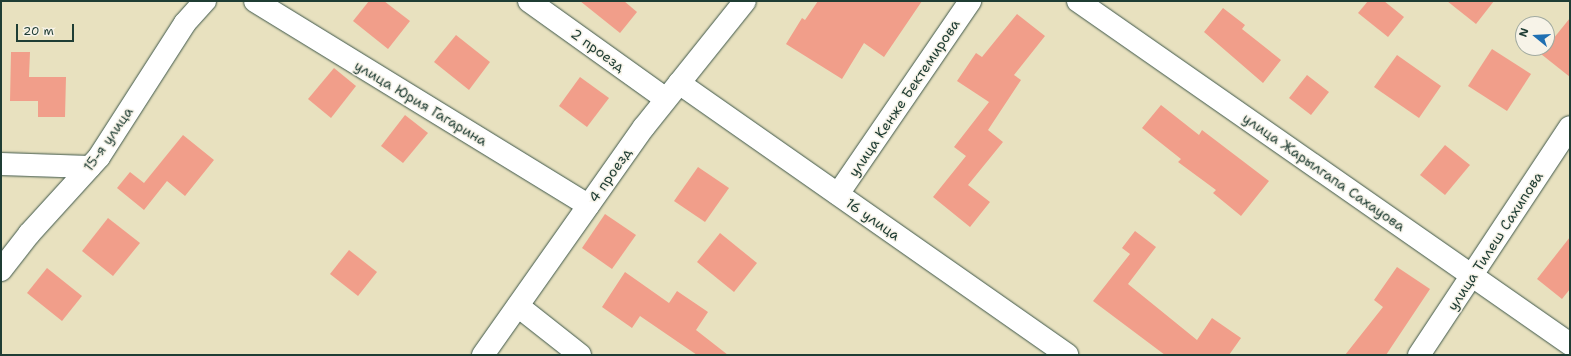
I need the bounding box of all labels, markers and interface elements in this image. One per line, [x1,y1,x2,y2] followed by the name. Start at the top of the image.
[18,16,76,42] scale bar
[845,16,963,180] street label: улица Кенже Бектемирова
[1515,16,1555,56] north arrow
[23,23,54,39] text: 20 m
[568,25,628,75] street label: 2 проезд
[1516,26,1533,39] text: N
[352,57,490,149] street label: улица Юрия Гагарина
[80,104,136,174] street label: 15-я улица
[1240,109,1408,235] street label: улица Жарылгапа Сахауова
[585,145,635,205] street label: 4 проезд
[1444,168,1546,314] street label: улица Тилеш Сахипова
[843,194,903,244] street label: 16 улица

